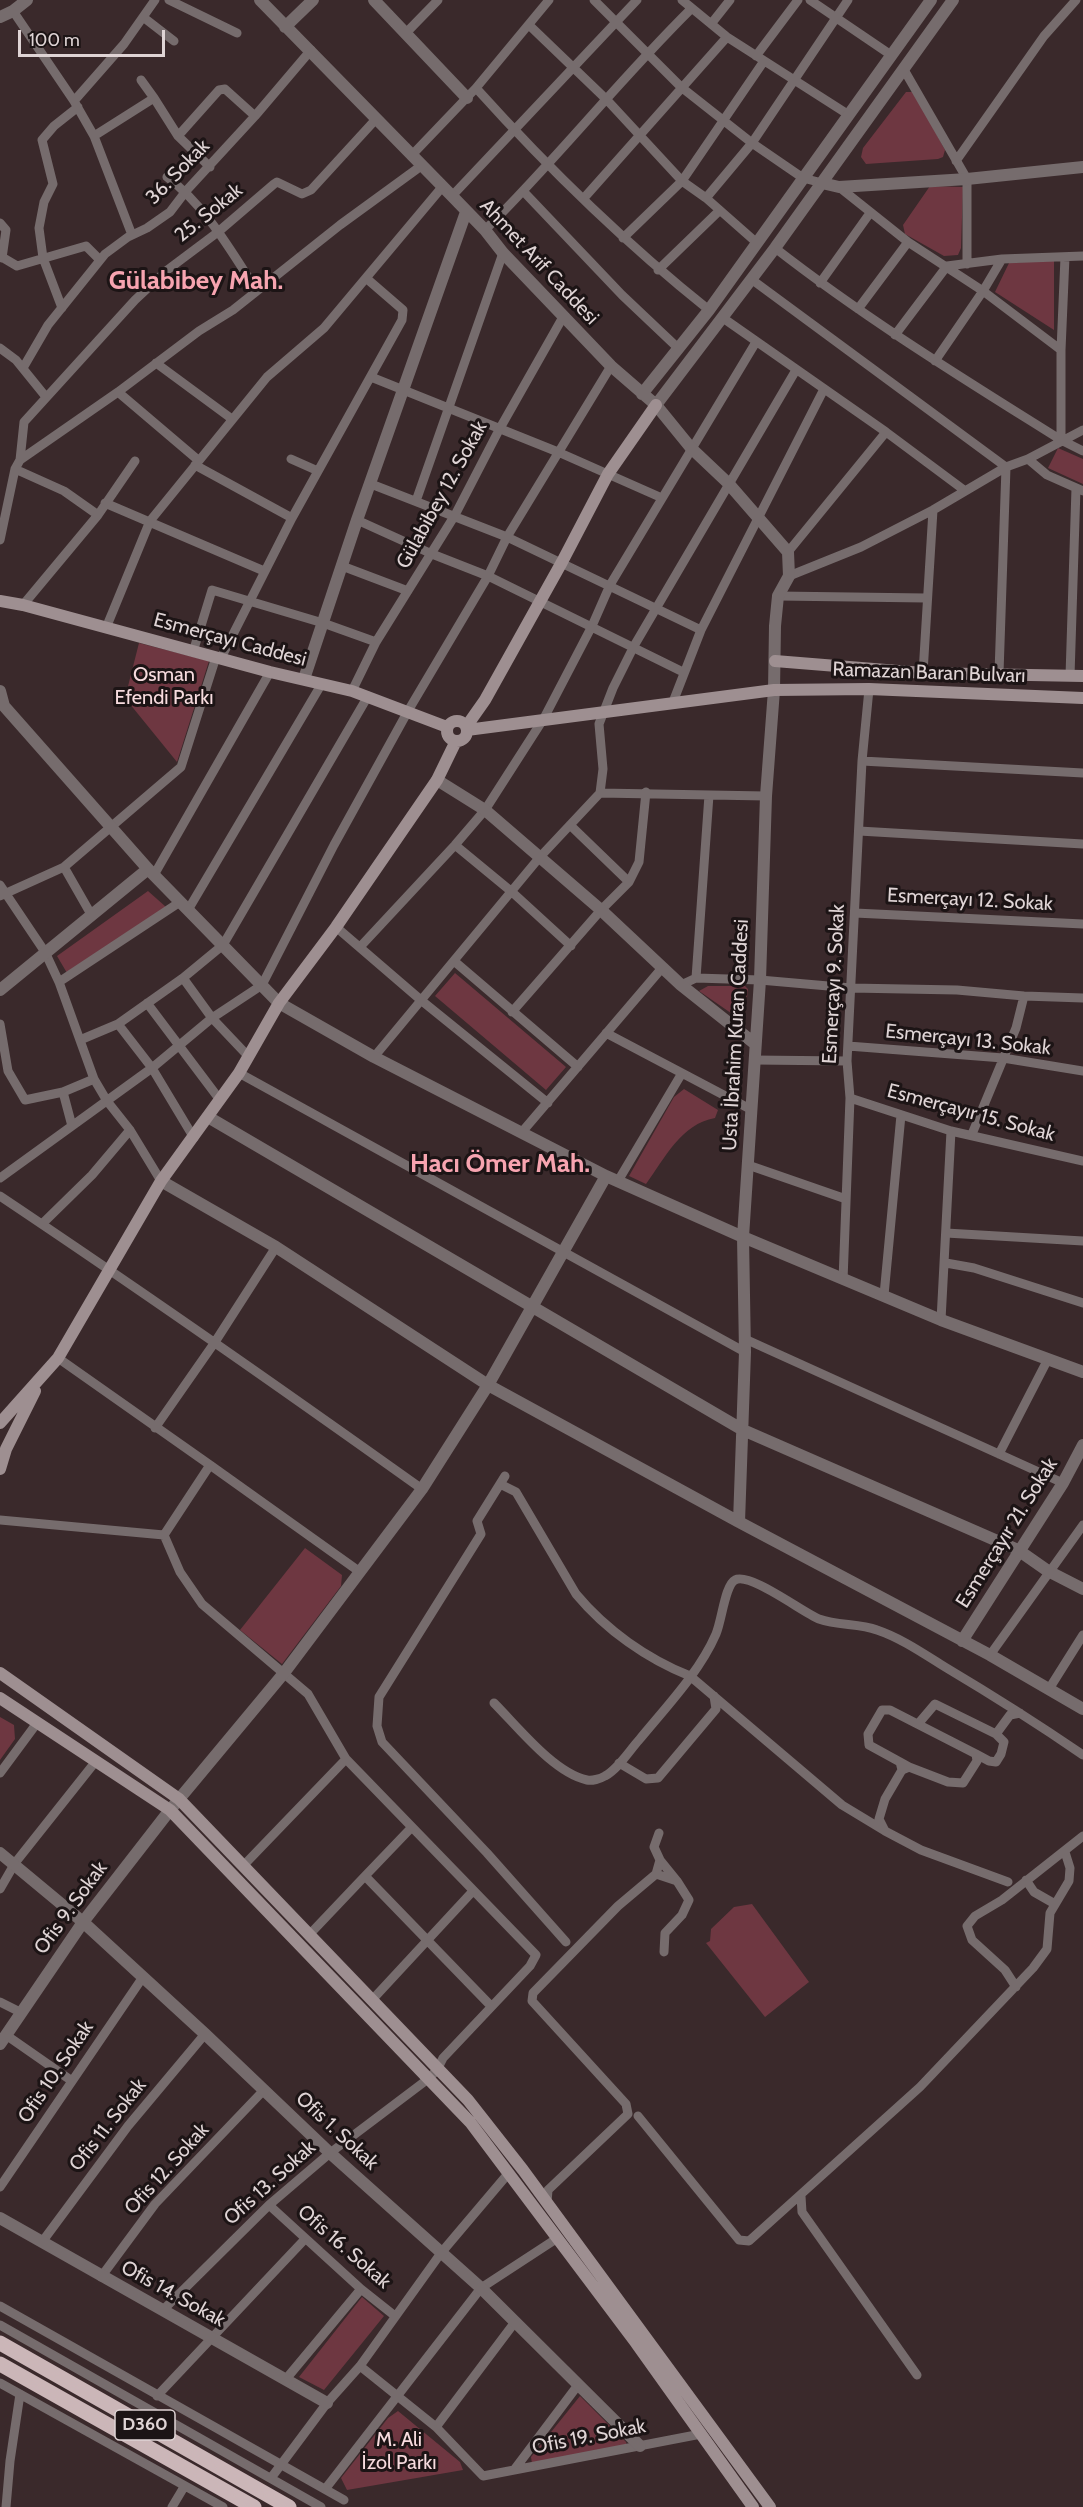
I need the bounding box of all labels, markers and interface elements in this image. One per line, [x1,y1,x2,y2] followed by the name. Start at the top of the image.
[21,18,168,56] scale bar
[29,29,80,51] text: 100 m
[141,135,215,209] street label: 36. Sokak
[170,178,248,248] street label: 25. Sokak
[475,194,603,330] street label: Ahmet Arif Caddesi
[109,265,283,297] district label: Gülabibey Mah.
[391,417,493,573] street label: Gülabibey 12. Sokak
[151,608,309,672] street label: Esmerçayı Caddesi
[832,658,1026,688] street label: Ramazan Baran Bulvarı
[115,663,213,710] park label: Osman Efendi Parkı
[886,884,1054,916] street label: Esmerçayı 12. Sokak
[818,904,850,1064] street label: Esmerçayı 9. Sokak
[718,918,754,1152] street label: Usta İbrahim Kuran Caddesi
[884,1019,1052,1061] street label: Esmerçayı 13. Sokak
[885,1079,1057,1147] street label: Esmerçayır 15. Sokak
[410,1148,590,1180] district label: Hacı Ömer Mah.
[951,1454,1063,1612] street label: Esmerçayır 21. Sokak
[29,1857,113,1959] street label: Ofis 9. Sokak
[13,2016,99,2128] street label: Ofis 10. Sokak
[64,2074,152,2176] street label: Ofis 11. Sokak
[291,2087,383,2175] street label: Ofis 1. Sokak
[120,2118,214,2220] street label: Ofis 12. Sokak
[219,2136,321,2230] street label: Ofis 13. Sokak
[293,2200,395,2294] street label: Ofis 16. Sokak
[117,2256,229,2332] street label: Ofis 14. Sokak
[115,2410,175,2440] road number: D360
[530,2414,648,2460] street label: Ofis 19. Sokak
[362,2428,436,2475] park label: M. Ali İzol Parkı

